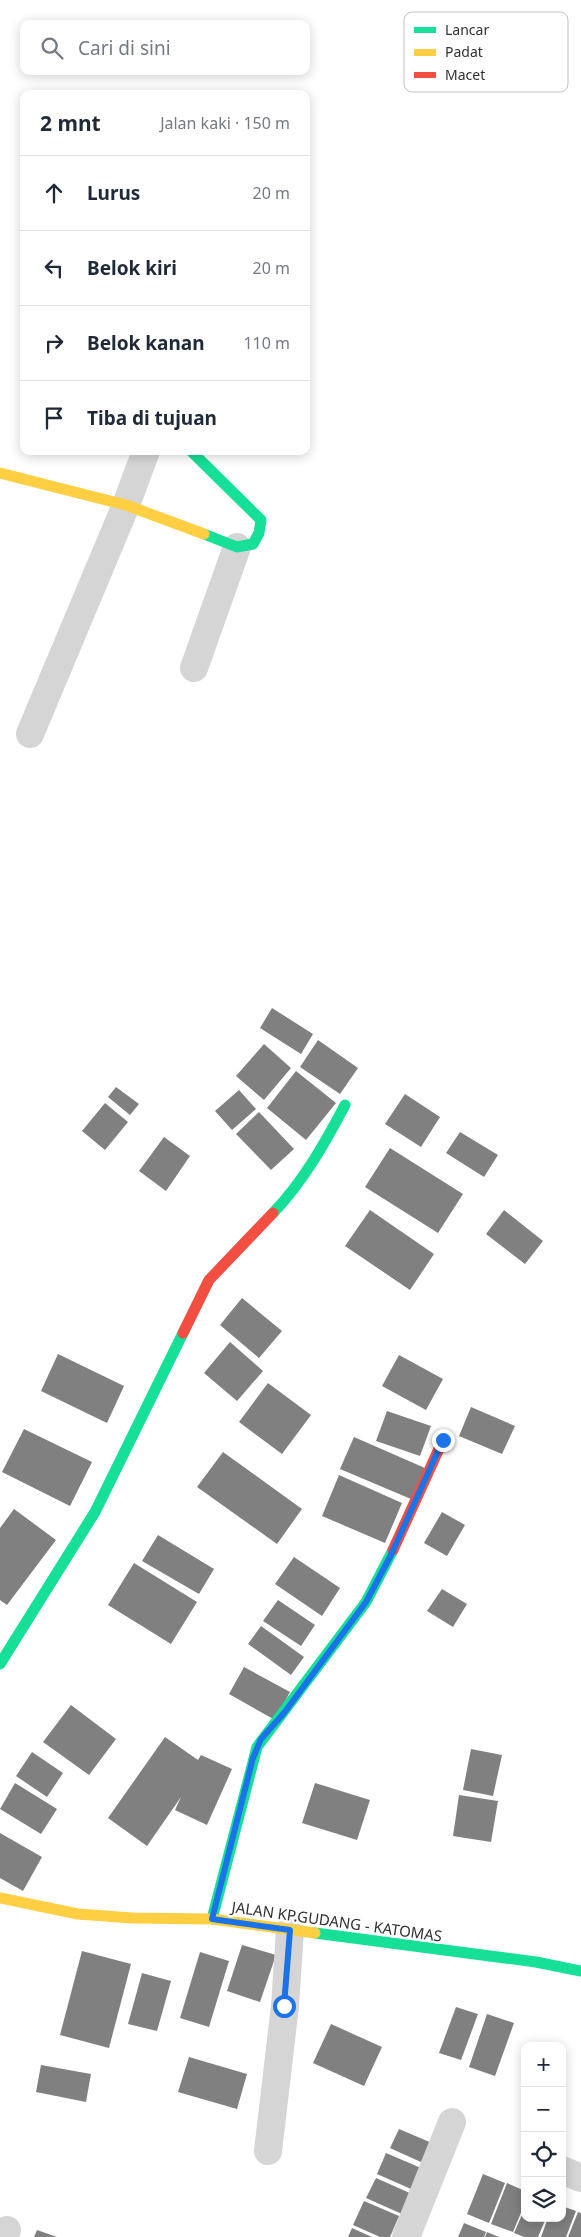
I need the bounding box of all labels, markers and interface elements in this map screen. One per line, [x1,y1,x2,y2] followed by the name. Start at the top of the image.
[404,12,568,92] legend
[20,20,310,75] search box
[445,20,489,39] text: Lancar
[38,34,66,62] icon: search
[78,35,171,61] text: Cari di sini
[445,42,483,61] text: Padat
[445,65,485,84] text: Macet
[40,109,101,137] text: 2 mnt
[160,112,290,134] text: Jalan kaki · 150 m
[40,179,68,207] icon: ahead
[87,180,140,206] text: Lurus
[253,182,290,204] text: 20 m
[40,254,68,282] icon: left
[87,255,177,281] text: Belok kiri
[253,257,290,279] text: 20 m
[40,329,68,357] icon: right
[87,330,204,356] text: Belok kanan
[243,332,290,354] text: 110 m
[40,404,68,432] icon: arrive
[87,405,217,431] text: Tiba di tujuan
[432,1429,455,1452] route end
[229,1896,443,1946] street label: JALAN KP.GUDANG - KATOMAS
[273,1995,296,2018] route start
[521,2042,566,2222] map controls
[521,2042,566,2087] button: +
[521,2087,566,2132] button: −
[521,2132,566,2177] button: locate
[521,2177,566,2222] button: layers

